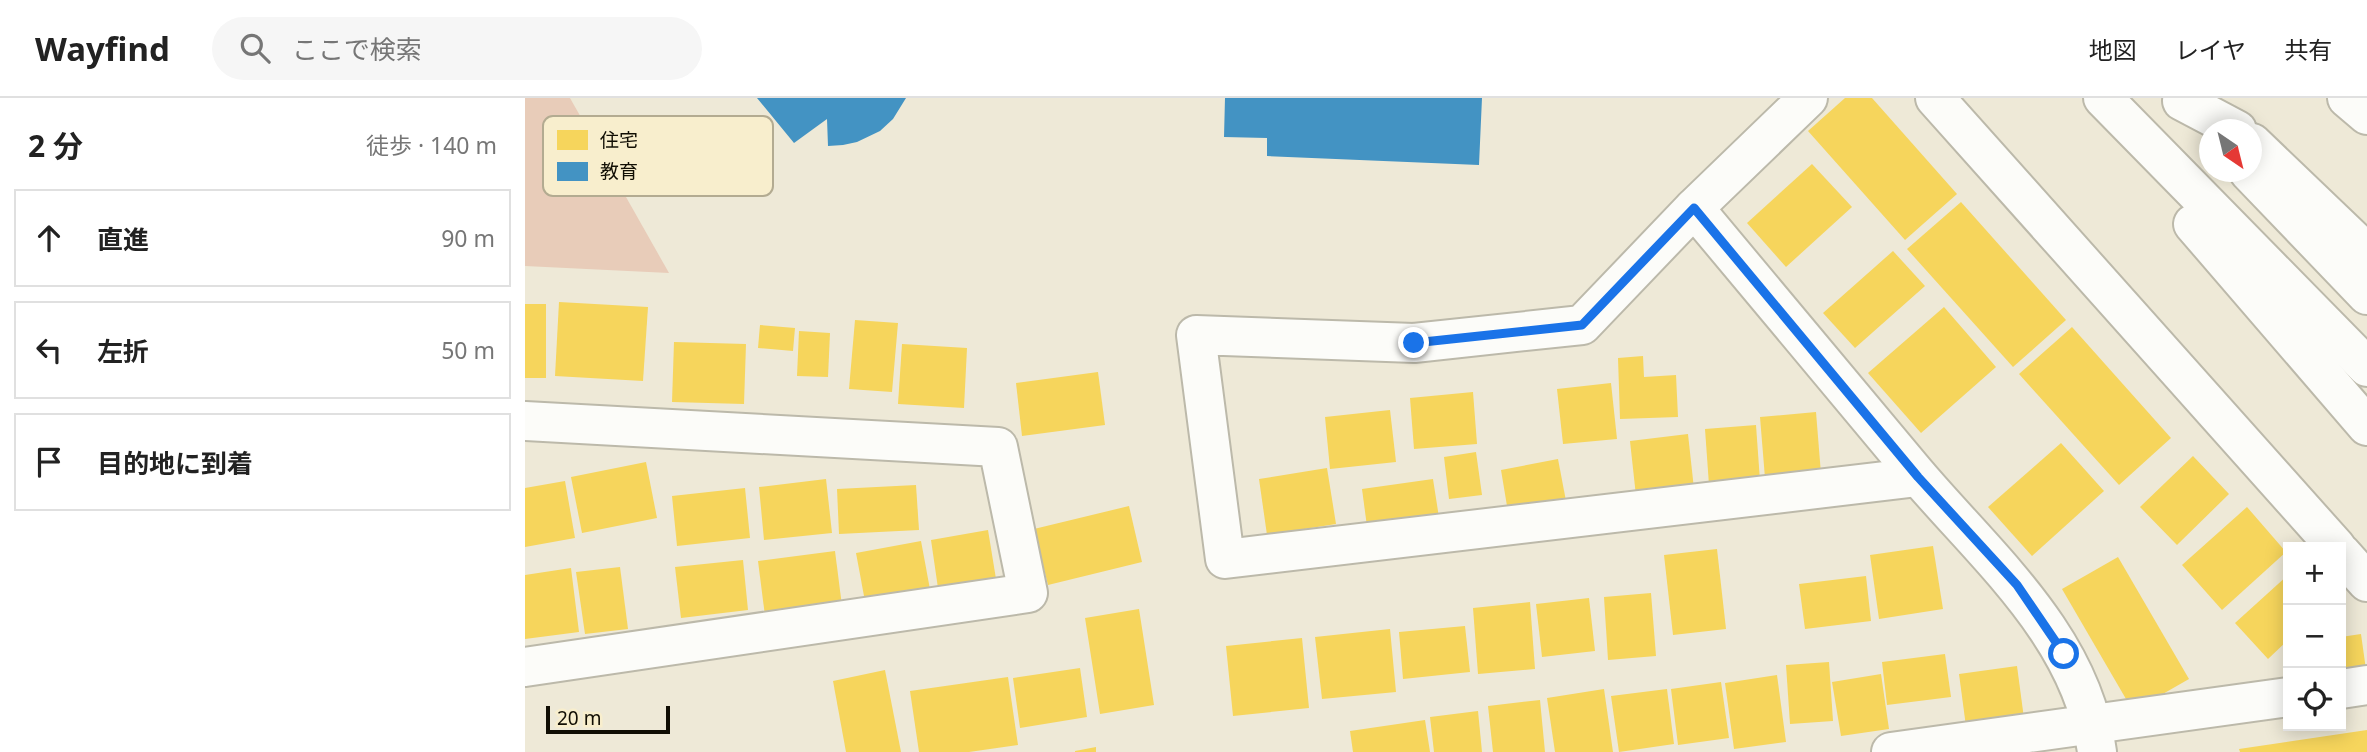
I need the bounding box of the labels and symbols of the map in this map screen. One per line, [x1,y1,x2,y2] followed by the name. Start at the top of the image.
[543,116,773,196] legend
[2199,119,2262,182] north arrow
[600,127,638,153] text: 住宅
[600,158,638,184] text: 教育
[1398,327,1429,358] route end
[2048,638,2079,669] route start
[546,703,670,735] scale bar

